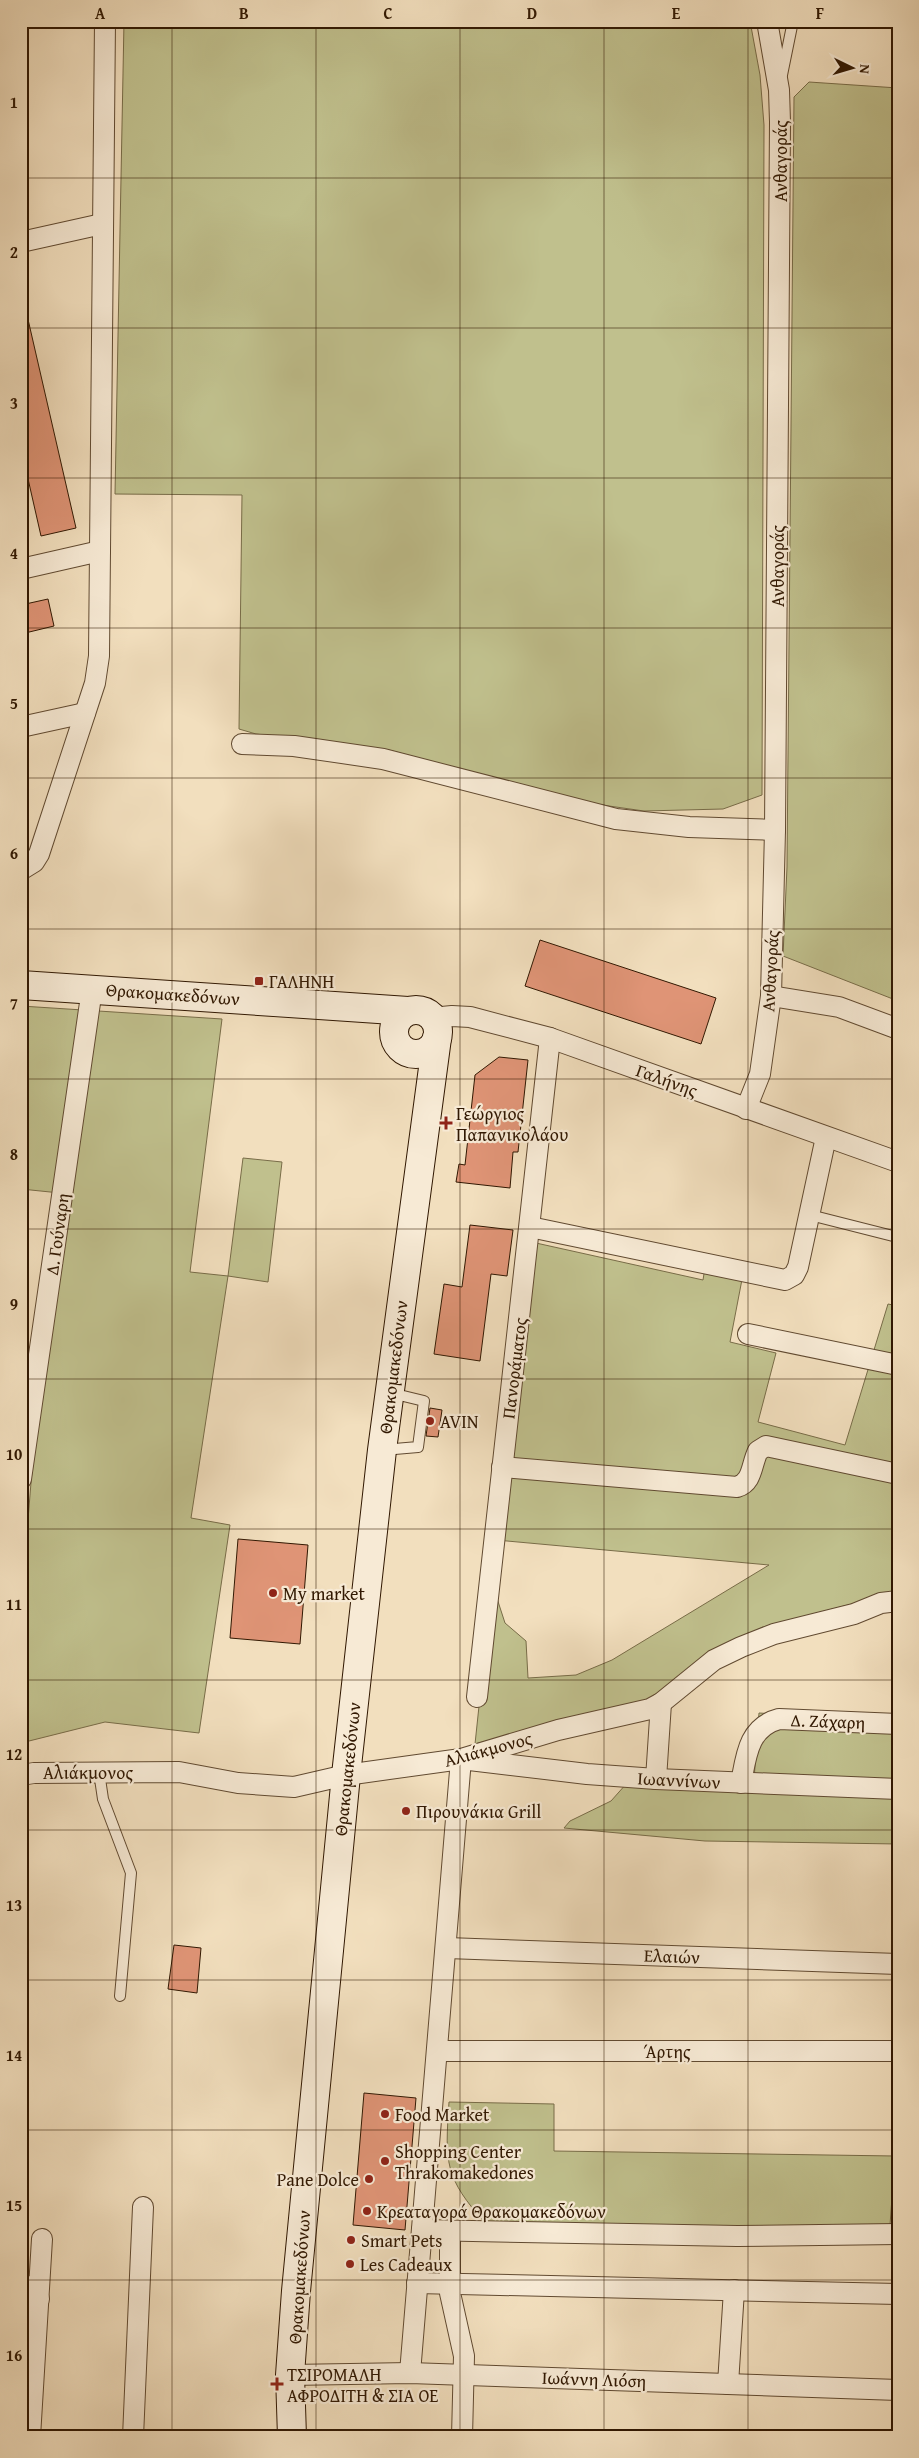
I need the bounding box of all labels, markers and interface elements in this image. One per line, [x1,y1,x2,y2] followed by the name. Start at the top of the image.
[95,1,106,25] text: A
[239,1,249,25] text: B
[383,1,393,25] text: C
[527,1,537,25] text: D
[672,1,681,25] text: E
[816,1,824,25] text: F
[826,42,876,92] north arrow
[855,64,875,75] text: N
[10,90,18,114] text: 1
[767,120,794,202] street label: Ανθαγοράς
[10,240,18,264] text: 2
[10,391,18,415] text: 3
[764,525,791,607] street label: Ανθαγοράς
[10,541,18,565] text: 4
[10,691,18,715] text: 5
[10,841,18,865] text: 6
[754,929,786,1013] street label: Ανθαγοράς
[269,968,334,995] place label: ΓΑΛΗΝΗ
[253,975,265,987] marker: ΓΑΛΗΝΗ
[105,976,241,1012] street label: Θρακομακεδόνων
[10,991,18,1015] text: 7
[632,1056,702,1104] street label: Γαλήνης
[456,1100,568,1148] place label: Γεώργιος Παπανικολάου
[440,1117,452,1129] marker: Γεώργιος Παπανικολάου
[10,1142,18,1166] text: 8
[38,1191,76,1277] street label: Δ. Γούναρη
[10,1292,18,1316] text: 9
[371,1299,415,1435] street label: Θρακομακεδόνων
[494,1315,534,1420] street label: Πανοράματος
[440,1408,479,1435] place label: AVIN
[424,1415,436,1427] marker: AVIN
[6,1442,22,1466] text: 10
[283,1580,366,1607] place label: My market
[267,1587,279,1599] marker: My market
[6,1592,22,1616] text: 11
[327,1701,367,1837] street label: Θρακομακεδόνων
[790,1706,866,1736] street label: Δ. Ζάχαρη
[441,1724,535,1774] street label: Αλιάκμονος
[6,1742,22,1766] text: 12
[43,1759,133,1786] street label: Αλιάκμονος
[637,1764,721,1796] street label: Ιωαννίνων
[416,1798,541,1825] place label: Πιρουνάκια Grill
[400,1805,412,1817] marker: Πιρουνάκια Grill
[6,1893,22,1917] text: 13
[643,1942,701,1970] street label: Ελαιών
[643,2038,691,2065] street label: Άρτης
[6,2043,22,2067] text: 14
[395,2101,490,2128] place label: Food Market
[379,2108,391,2120] marker: Food Market
[395,2138,534,2186] place label: Shopping Center Thrakomakedones
[379,2155,391,2167] marker: Shopping Center Thrakomakedones
[277,2166,359,2193] place label: Pane Dolce
[363,2173,375,2185] marker: Pane Dolce
[6,2193,22,2217] text: 15
[377,2198,606,2225] place label: Κρεαταγορά Θρακομακεδόνων
[361,2205,373,2217] marker: Κρεαταγορά Θρακομακεδόνων
[281,2209,317,2345] street label: Θρακομακεδόνων
[361,2227,442,2254] place label: Smart Pets
[345,2234,357,2246] marker: Smart Pets
[360,2251,453,2278] place label: Les Cadeaux
[344,2258,356,2270] marker: Les Cadeaux
[6,2343,22,2367] text: 16
[287,2361,438,2409] place label: ΤΣΙΡΟΜΑΛΗ ΑΦΡΟΔΙΤΗ & ΣΙΑ ΟΕ
[541,2364,647,2394] street label: Ιωάννη Λιόση
[271,2378,283,2390] marker: ΤΣΙΡΟΜΑΛΗ ΑΦΡΟΔΙΤΗ & ΣΙΑ ΟΕ

